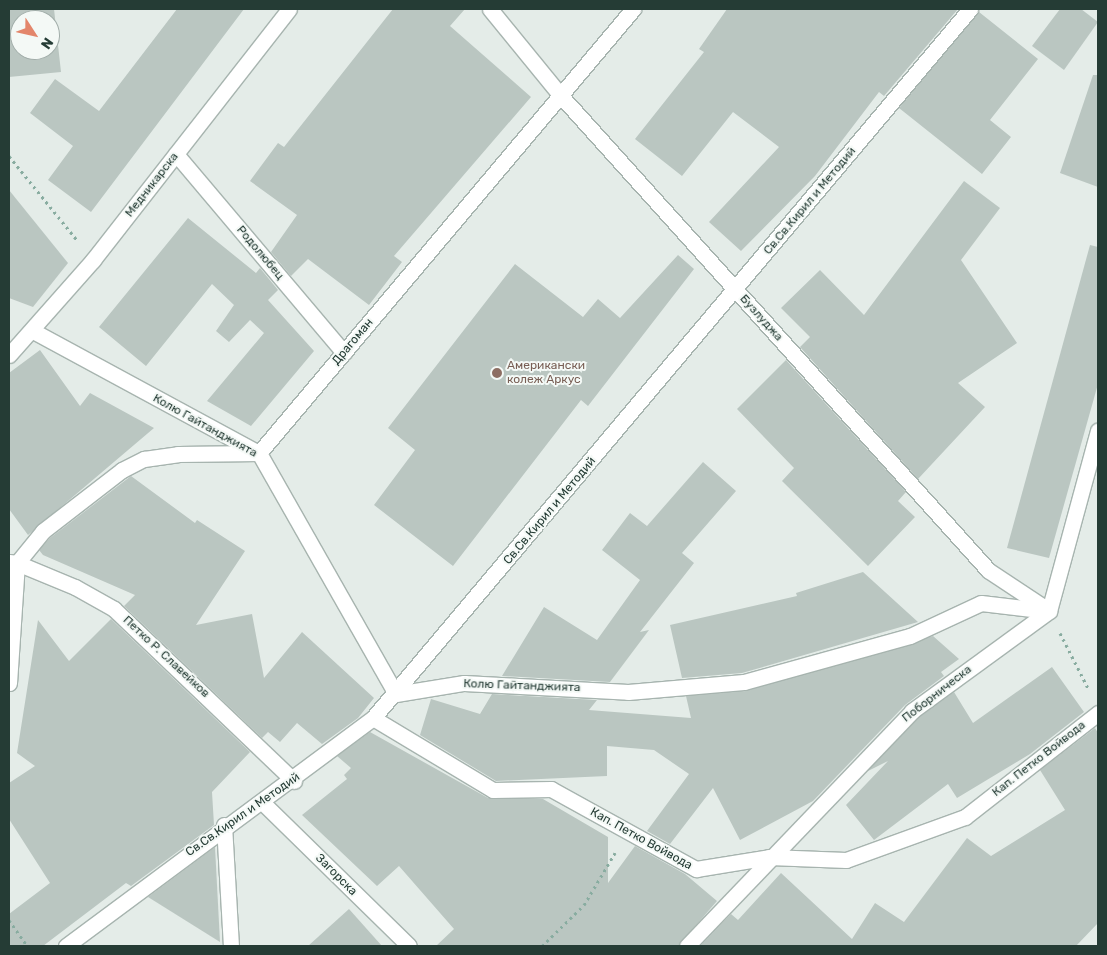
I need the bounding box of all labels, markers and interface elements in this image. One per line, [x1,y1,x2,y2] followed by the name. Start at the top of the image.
[10,10,60,60] north arrow
[37,34,57,52] text: N
[761,144,859,258] street label: Св.Св.Кирил и Методий
[122,150,182,220] street label: Медникарска
[233,223,287,283] street label: Родолюбец
[736,292,786,344] street label: Бузлуджа
[329,316,377,368] street label: Драгоман
[507,359,585,387] place label: Американски колеж Аркус
[491,367,503,379] marker: Американски колеж Аркус
[150,391,260,461] street label: Колю Гайтанджията
[501,454,599,568] street label: Св.Св.Кирил и Методий
[120,613,212,701] street label: Петко Р. Славейков
[899,662,975,726] street label: Поборническа
[463,677,581,695] street label: Колю Гайтанджията
[989,718,1089,800] street label: Кап. Петко Войвода
[183,770,303,860] street label: Св.Св.Кирил и Методий
[587,805,695,873] street label: Кап. Петко Войвода
[312,851,360,899] street label: Загорска

